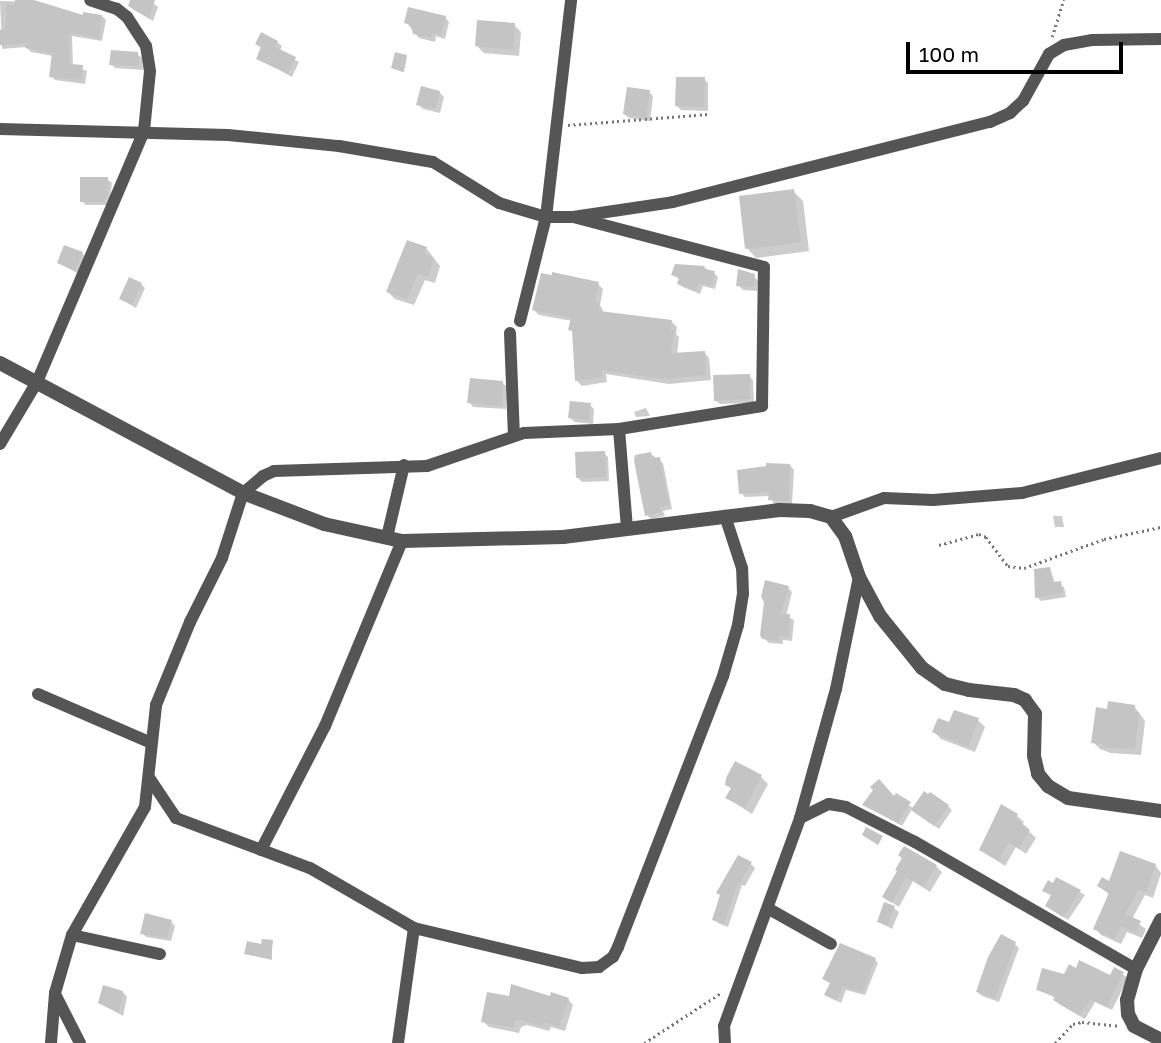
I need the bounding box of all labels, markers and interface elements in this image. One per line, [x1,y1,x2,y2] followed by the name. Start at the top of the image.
[909,28,1126,72] scale bar
[919,41,979,67] text: 100 m

